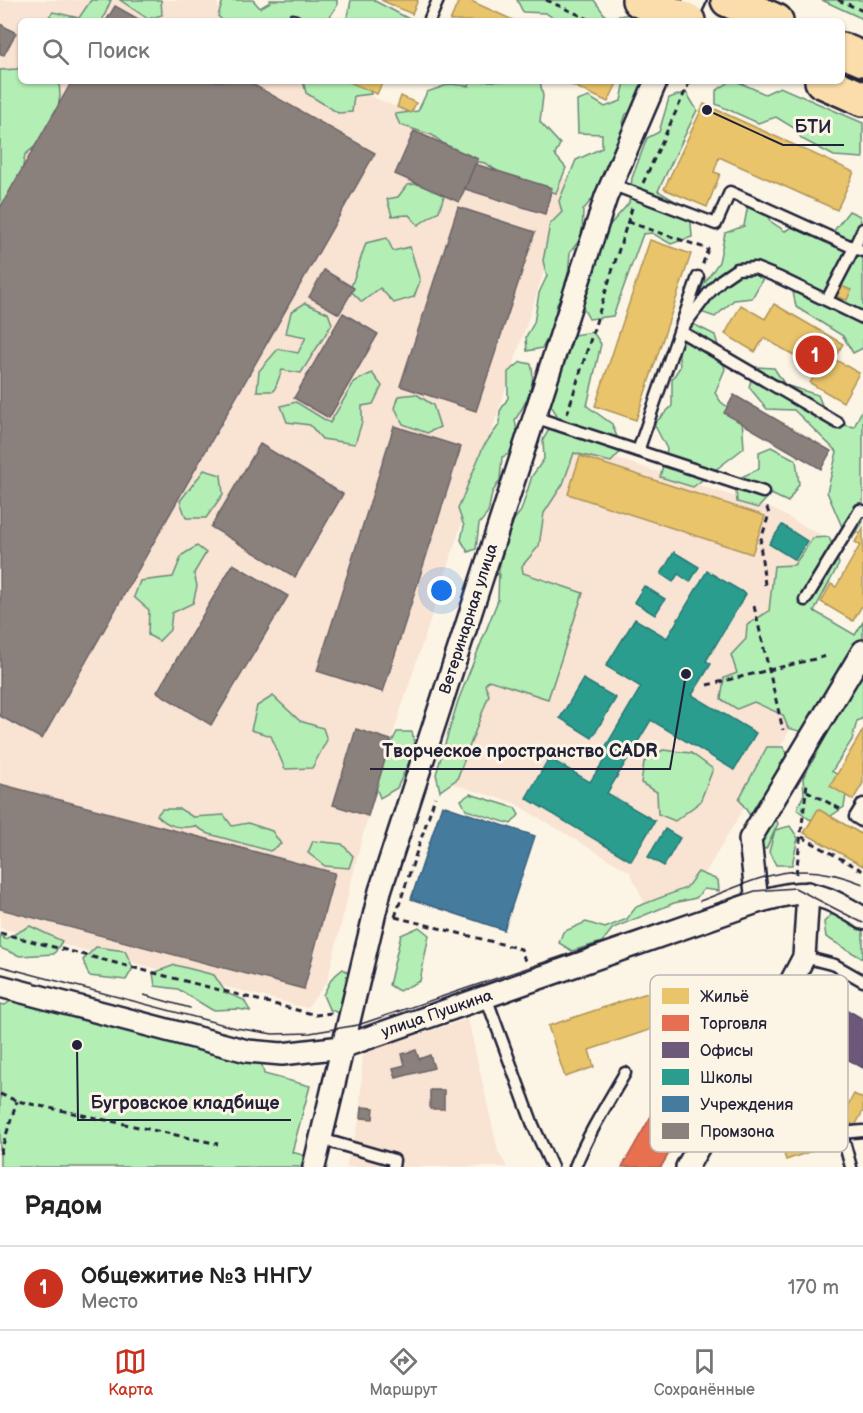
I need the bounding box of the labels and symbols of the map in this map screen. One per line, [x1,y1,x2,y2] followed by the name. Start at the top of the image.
[783,109,844,145] callout: БТИ
[795,117,831,138] text: БТИ
[796,332,834,378] pin: 1
[436,541,502,697] street label: Ветеринарная улица
[427,576,456,605] your location
[370,733,670,769] callout: Творческое пространство CADR
[382,741,658,762] text: Творческое пространство CADR
[650,975,848,1152] legend
[379,986,496,1042] street label: улица Пушкина
[700,988,749,1007] text: Жильё
[700,1015,767,1034] text: Торговля
[700,1042,753,1061] text: Офисы
[700,1069,753,1088] text: Школы
[78,1084,291,1120] callout: Бугровское кладбище
[91,1093,279,1114] text: Бугровское кладбище
[700,1096,793,1115] text: Учреждения
[700,1123,775,1142] text: Промзона

